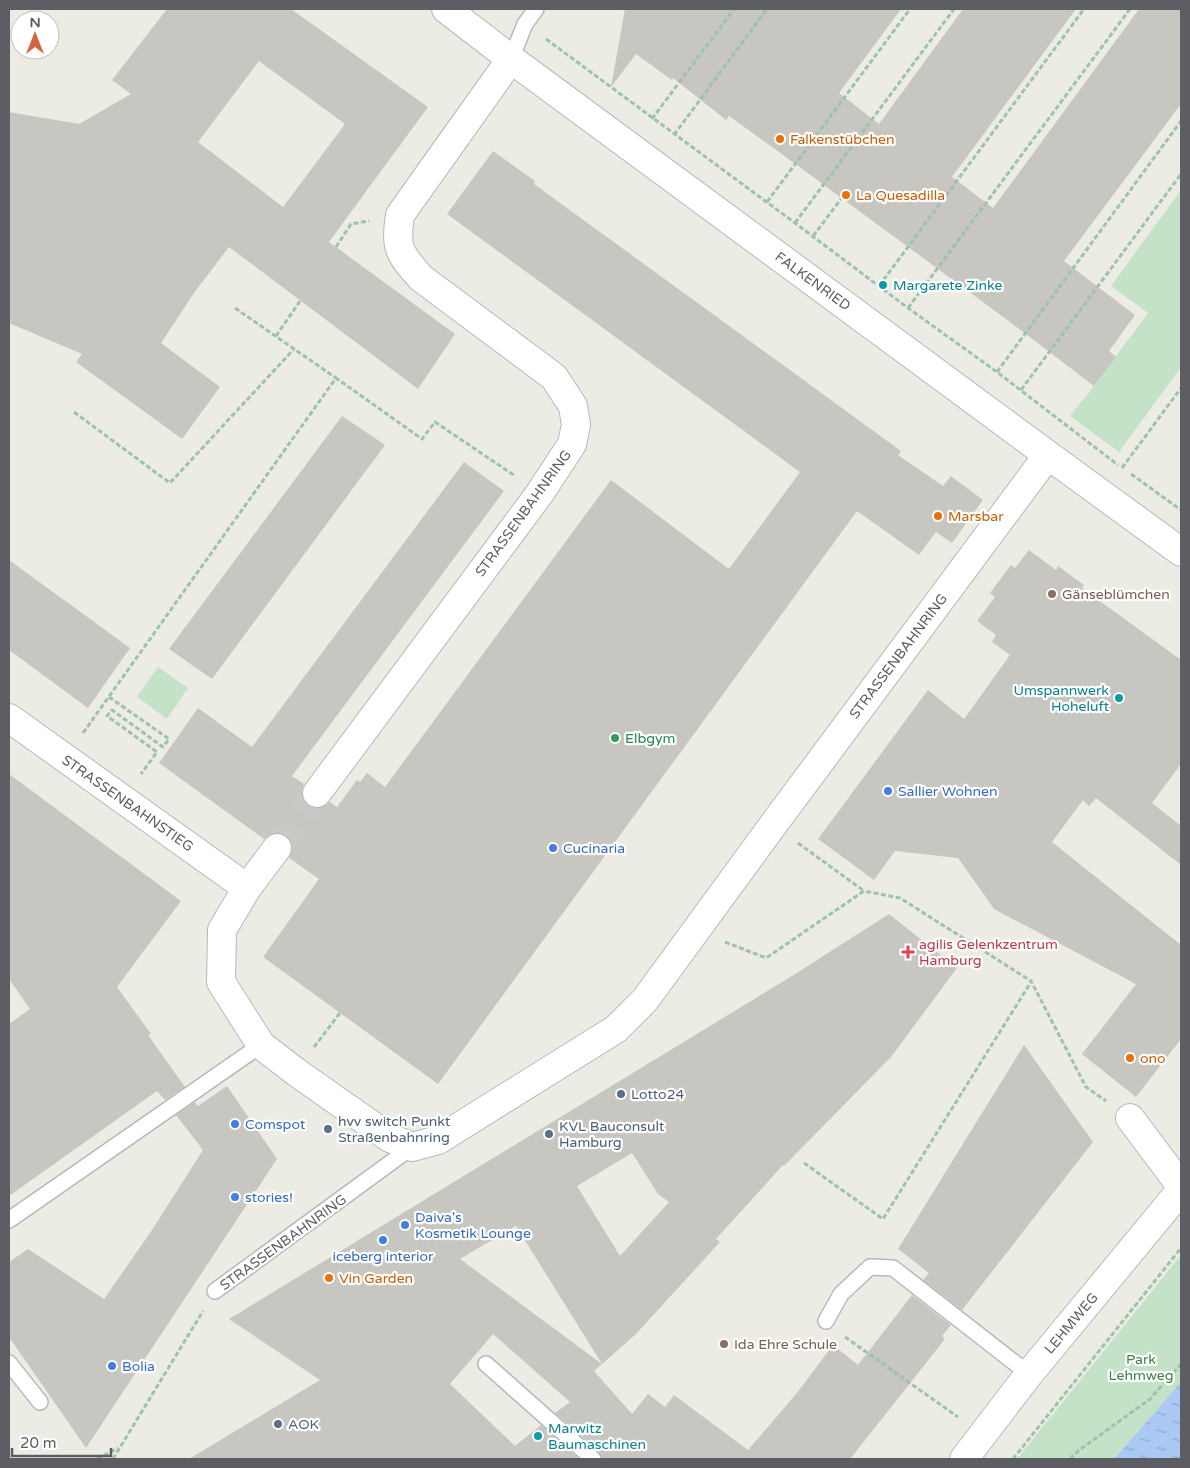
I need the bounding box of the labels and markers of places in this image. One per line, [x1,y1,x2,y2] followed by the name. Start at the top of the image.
[790,131,895,148] place label: Falkenstübchen
[774,133,786,145] marker: Falkenstübchen
[856,187,945,204] place label: La Quesadilla
[840,189,852,201] marker: La Quesadilla
[893,277,1003,294] place label: Margarete Zinke
[877,279,889,291] marker: Margarete Zinke
[948,508,1004,525] place label: Marsbar
[932,510,944,522] marker: Marsbar
[1062,586,1170,603] place label: Gänseblümchen
[1046,588,1058,600] marker: Gänseblümchen
[1014,682,1110,715] place label: Umspannwerk Hoheluft
[1113,692,1125,704] marker: Umspannwerk Hoheluft
[625,730,675,747] place label: Elbgym
[609,732,621,744] marker: Elbgym
[898,783,997,800] place label: Sallier Wohnen
[882,785,894,797] marker: Sallier Wohnen
[563,840,625,857] place label: Cucinaria
[547,842,559,854] marker: Cucinaria
[919,936,1058,969] place label: agilis Gelenkzentrum Hamburg
[901,945,915,959] marker: agilis Gelenkzentrum Hamburg
[1140,1050,1166,1067] place label: ono
[1124,1052,1136,1064] marker: ono
[631,1086,684,1103] place label: Lotto24
[615,1088,627,1100] marker: Lotto24
[338,1113,451,1146] place label: hvv switch Punkt Straßenbahnring
[245,1116,306,1133] place label: Comspot
[229,1118,241,1130] marker: Comspot
[559,1118,665,1151] place label: KVL Bauconsult Hamburg
[322,1123,334,1135] marker: hvv switch Punkt Straßenbahnring
[543,1128,555,1140] marker: KVL Bauconsult Hamburg
[245,1189,293,1206] place label: stories!
[229,1191,241,1203] marker: stories!
[415,1209,531,1242] place label: Daiva's Kosmetik Lounge
[399,1219,411,1231] marker: Daiva's Kosmetik Lounge
[377,1234,389,1246] marker: iceberg interior
[333,1248,434,1265] place label: iceberg interior
[339,1270,413,1287] place label: Vin Garden
[323,1272,335,1284] marker: Vin Garden
[734,1336,837,1353] place label: Ida Ehre Schule
[718,1338,730,1350] marker: Ida Ehre Schule
[122,1358,155,1375] place label: Bolia
[106,1360,118,1372] marker: Bolia
[288,1416,319,1433] place label: AOK
[272,1418,284,1430] marker: AOK
[548,1420,646,1453] place label: Marwitz Baumaschinen
[532,1430,544,1442] marker: Marwitz Baumaschinen

